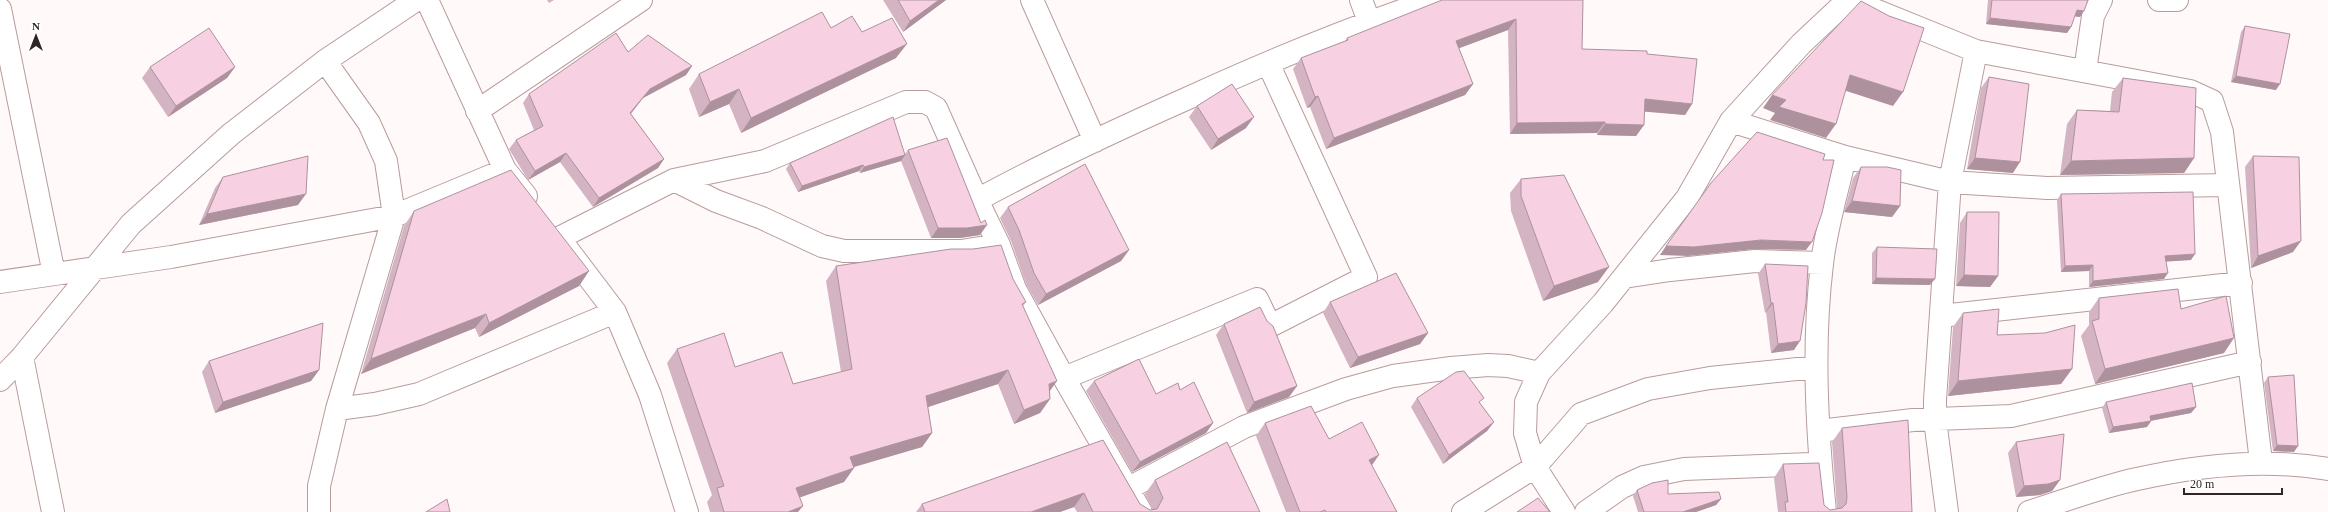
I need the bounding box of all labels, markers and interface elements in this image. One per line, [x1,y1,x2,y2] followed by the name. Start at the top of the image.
[16,16,56,56] north arrow
[32,20,40,32] text: N
[2184,470,2282,496] scale bar
[2190,477,2215,491] text: 20 m

